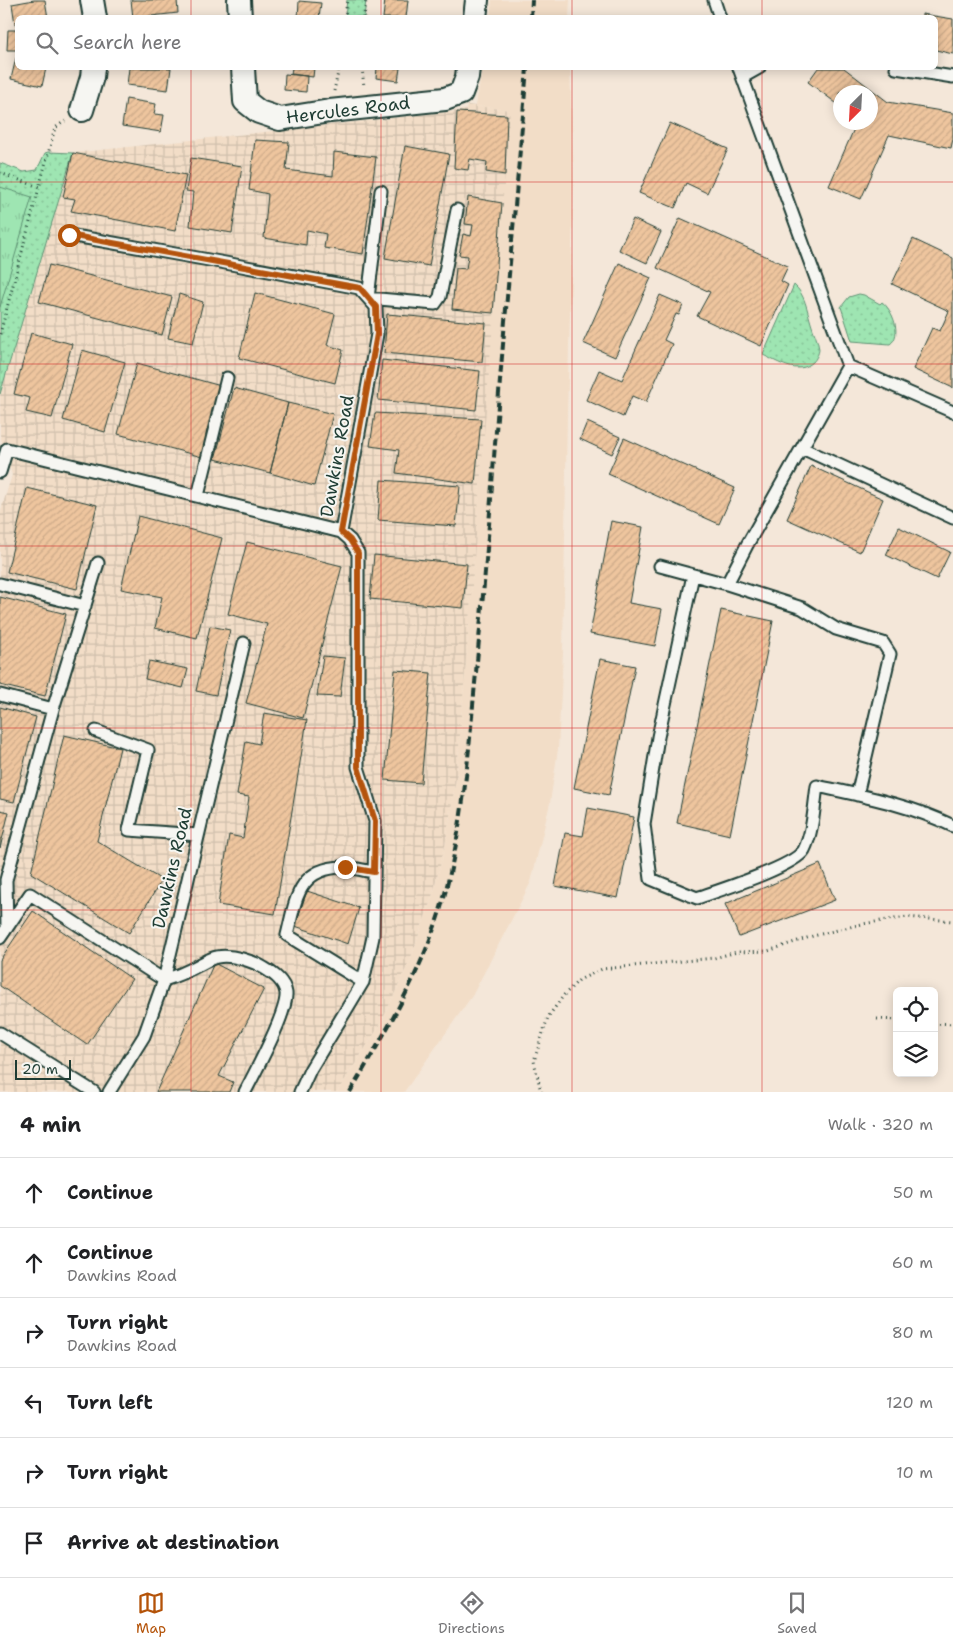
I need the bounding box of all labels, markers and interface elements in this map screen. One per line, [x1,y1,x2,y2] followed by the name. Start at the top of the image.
[15,15,938,70] search box
[33,29,61,57] icon: search
[73,30,182,55] text: Search here
[833,85,878,130] north arrow
[285,90,411,130] street label: Hercules Road
[58,224,81,247] route start
[314,393,360,519] street label: Dawkins Road
[146,805,198,931] street label: Dawkins Road
[334,856,357,879] route end
[893,987,938,1077] map controls
[893,987,938,1032] button: locate
[893,1032,938,1077] button: layers
[15,1057,71,1080] scale bar
[22,1060,58,1078] text: 20 m
[20,1111,81,1139] text: 4 min
[828,1114,933,1135] text: Walk · 320 m
[20,1179,48,1207] icon: ahead
[67,1180,153,1205] text: Continue
[893,1182,933,1203] text: 50 m
[67,1240,153,1265] text: Continue
[20,1249,48,1277] icon: ahead
[892,1252,933,1273] text: 60 m
[67,1265,177,1286] text: Dawkins Road
[67,1310,168,1335] text: Turn right
[20,1319,48,1347] icon: right
[892,1322,933,1343] text: 80 m
[67,1335,177,1356] text: Dawkins Road
[20,1389,48,1417] icon: left
[67,1390,153,1415] text: Turn left
[886,1392,933,1413] text: 120 m
[20,1459,48,1487] icon: right
[67,1460,168,1485] text: Turn right
[896,1462,933,1483] text: 10 m
[20,1529,48,1557] icon: arrive
[67,1530,279,1555] text: Arrive at destination
[136,1589,166,1637] tab: Map
[438,1589,505,1637] tab: Directions
[777,1589,817,1637] tab: Saved

